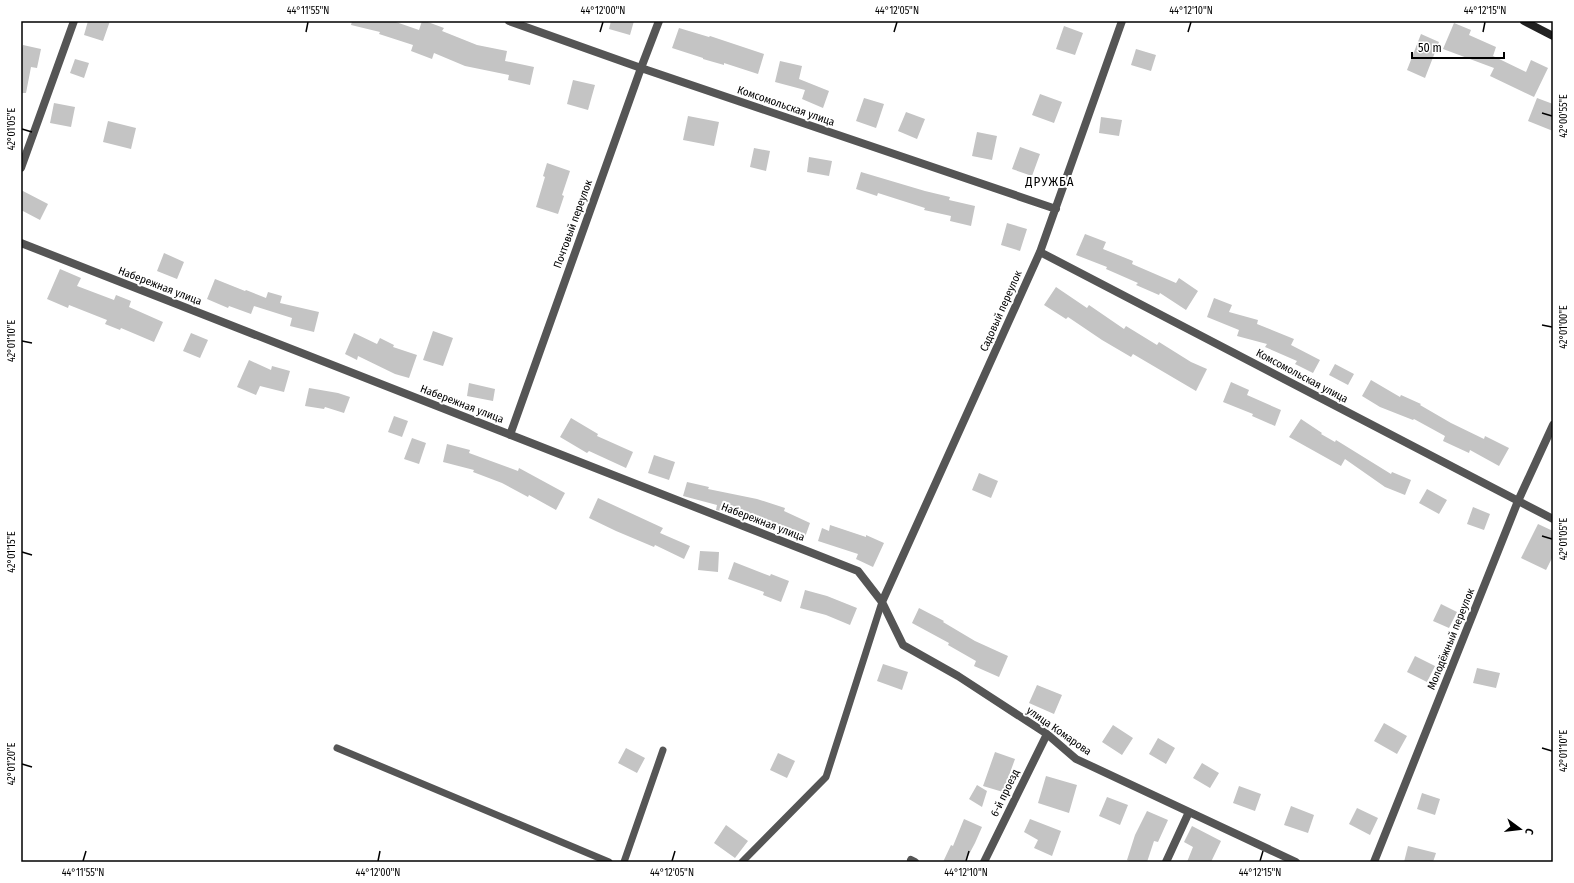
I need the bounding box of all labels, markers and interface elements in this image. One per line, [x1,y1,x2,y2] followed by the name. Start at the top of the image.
[287,5,329,17] text: 44°11'55"N
[581,5,625,17] text: 44°12'00"N
[875,5,919,17] text: 44°12'05"N
[1169,5,1213,17] text: 44°12'10"N
[1464,5,1506,17] text: 44°12'15"N
[1412,34,1504,60] scale bar
[1418,41,1442,55] text: 50 m
[736,83,836,129] street label: Комсомольская улица
[1558,94,1570,138] text: 42°00'55"E
[6,107,18,150] text: 42°01'05"E
[1024,174,1075,189] district label: ДРУЖБА
[551,177,595,270] street label: Почтовый переулок
[116,264,204,308] street label: Набережная улица
[977,268,1025,354] street label: Садовый переулок
[1558,305,1570,349] text: 42°01'00"E
[6,320,18,362] text: 42°01'10"E
[1254,346,1350,406] street label: Комсомольская улица
[418,382,506,426] street label: Набережная улица
[719,500,807,544] street label: Набережная улица
[1558,517,1570,560] text: 42°01'05"E
[6,531,18,573] text: 42°01'15"E
[1425,586,1478,692] street label: Молодёжный переулок
[1024,704,1094,758] street label: улица Комарова
[1558,730,1570,772] text: 42°01'10"E
[6,742,18,785] text: 42°01'20"E
[988,767,1022,819] street label: 6-й проезд
[1500,809,1540,849] north arrow
[1522,827,1536,836] text: С
[62,867,104,879] text: 44°11'55"N
[356,867,400,879] text: 44°12'00"N
[650,867,694,879] text: 44°12'05"N
[944,867,988,879] text: 44°12'10"N
[1239,867,1281,879] text: 44°12'15"N

